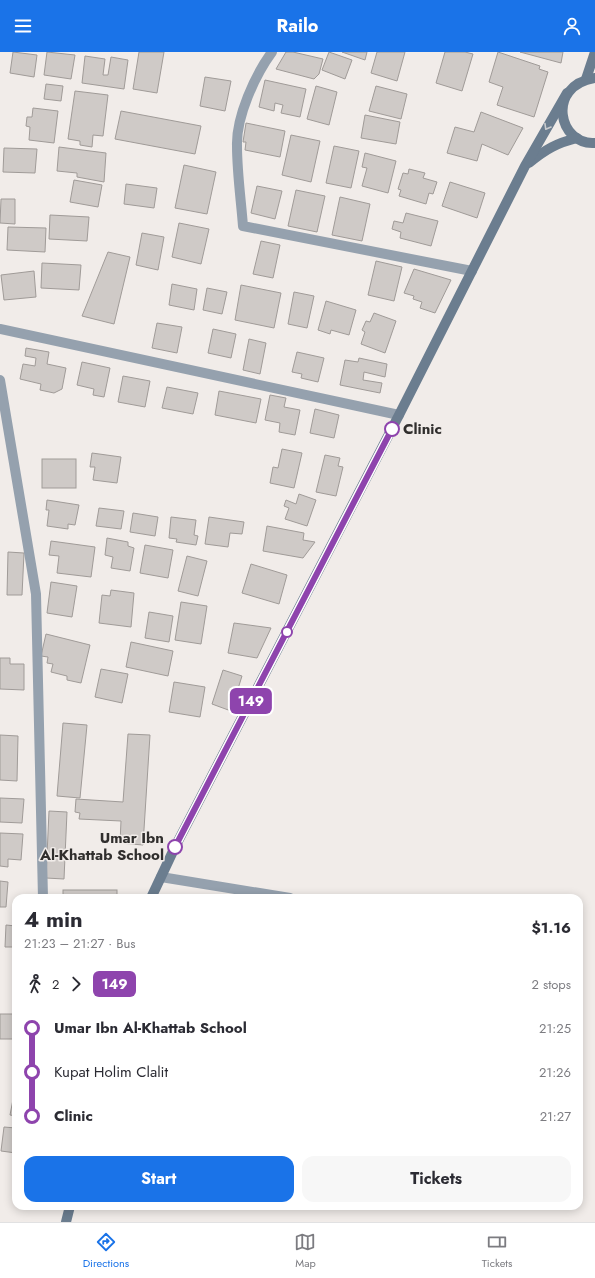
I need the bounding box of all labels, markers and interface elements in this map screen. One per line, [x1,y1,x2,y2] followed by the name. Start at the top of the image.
[277,13,318,39] text: Railo
[12,15,34,37] icon: menu
[561,15,583,37] icon: person
[545,123,552,130] one-way arrow
[403,418,442,440] place label: Clinic
[384,421,400,437] marker: Clinic
[281,626,293,638] unlabelled marker
[228,688,274,714] line badge: 149
[238,691,264,711] text: 149
[39,827,164,866] place label: Umar Ibn Al-Khattab School
[167,839,183,855] marker: Umar Ibn Al-Khattab School
[24,903,83,935] text: 4 min
[532,917,571,939] text: $1.16
[24,934,135,953] text: 21:23 – 21:27 · Bus
[24,973,46,995] icon: walk
[65,973,87,995] icon: forward
[101,974,128,994] text: 149
[52,975,59,994] text: 2
[532,975,571,994] text: 2 stops
[54,1017,247,1039] text: Umar Ibn Al-Khattab School
[539,1019,571,1038] text: 21:25
[54,1061,168,1083] text: Kupat Holim Clalit
[539,1063,571,1082] text: 21:26
[54,1105,93,1127] text: Clinic
[540,1107,571,1126] text: 21:27
[24,1156,294,1202] button: Start
[302,1156,571,1202] button: Tickets
[83,1231,129,1271] tab: Directions
[294,1231,316,1271] tab: Map
[482,1231,512,1271] tab: Tickets

